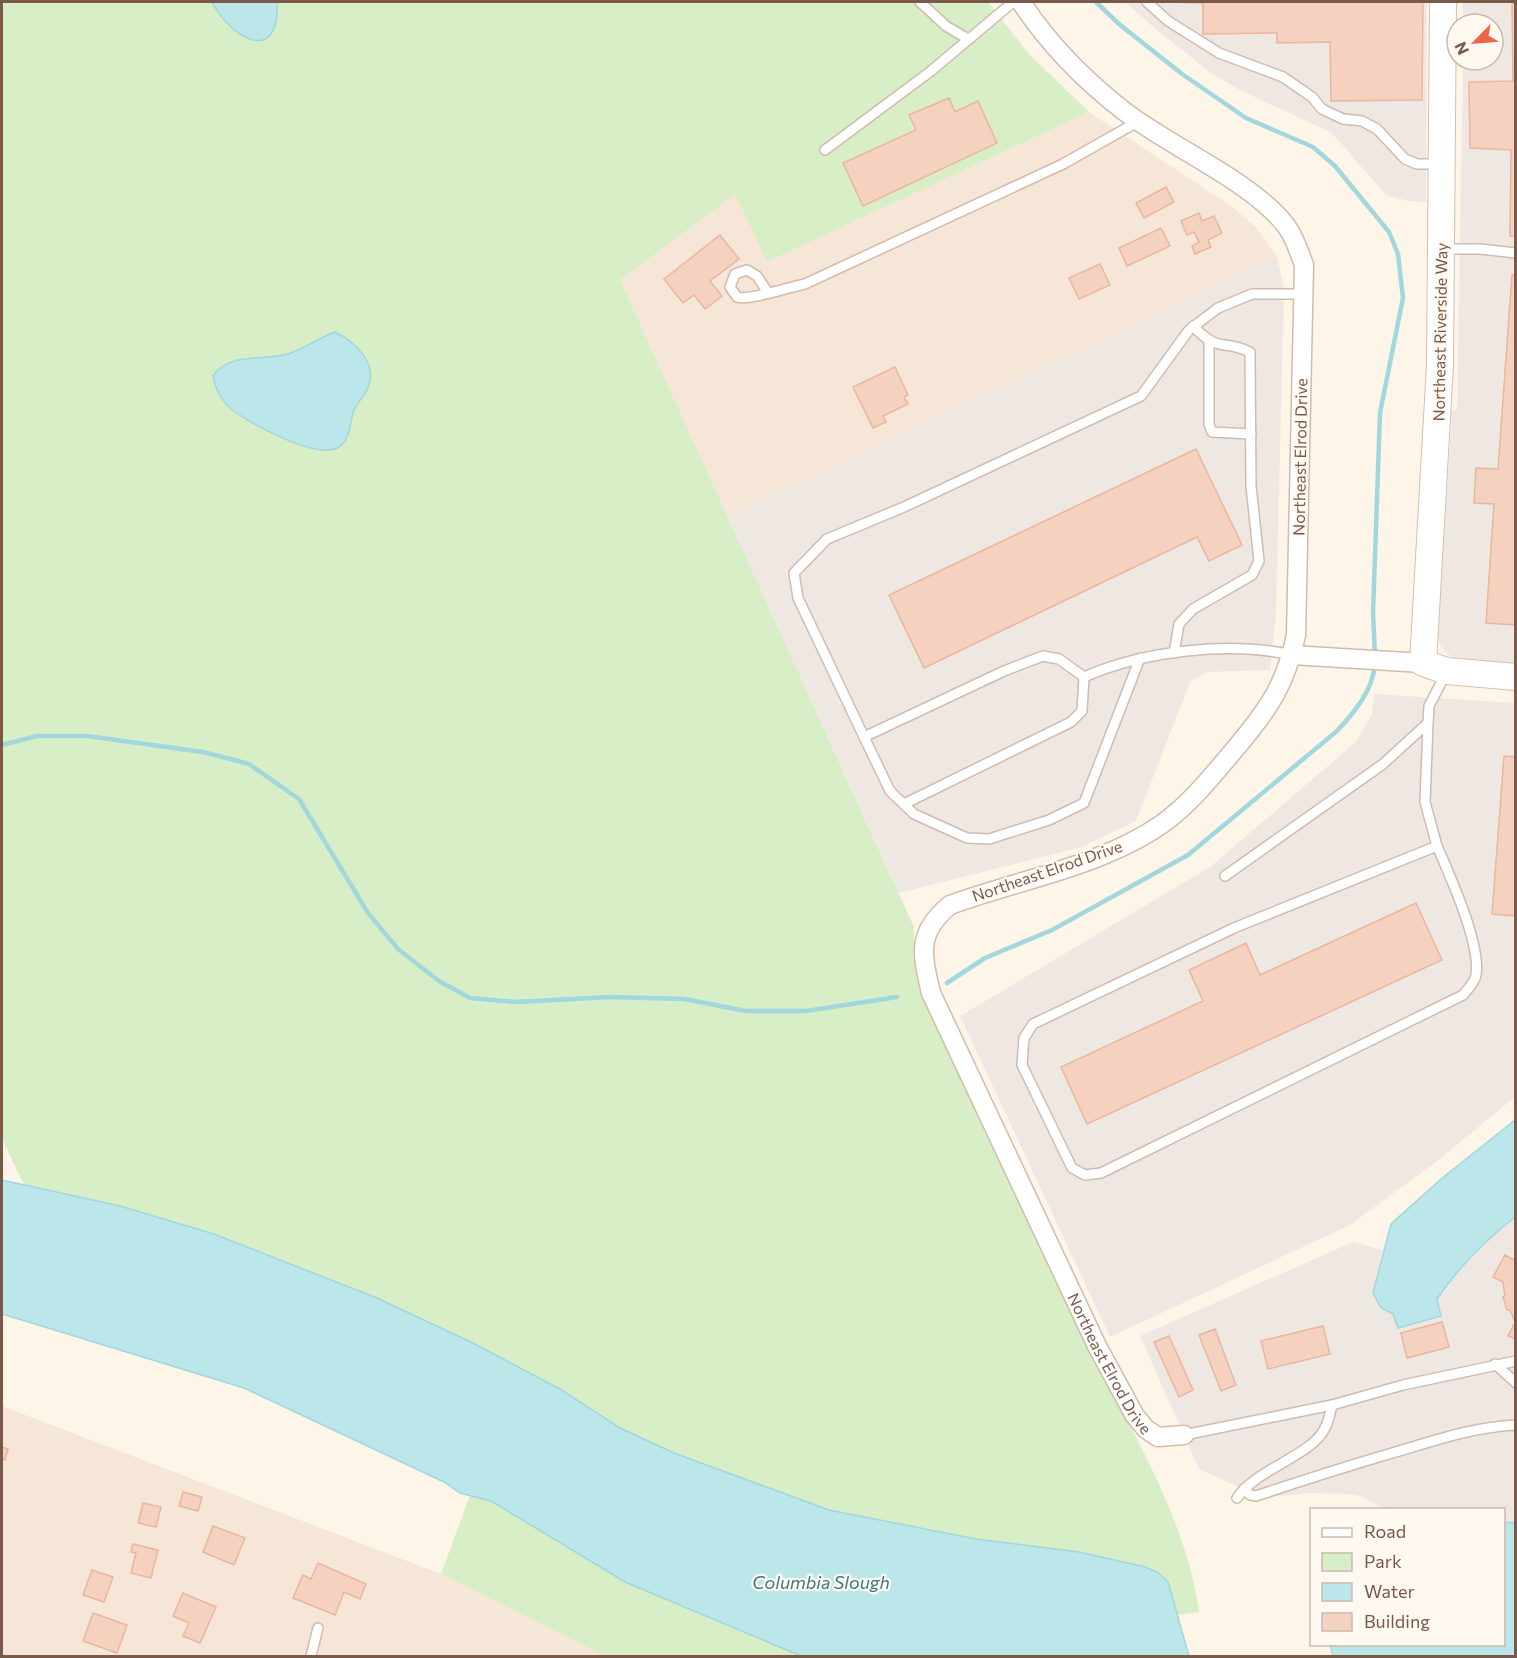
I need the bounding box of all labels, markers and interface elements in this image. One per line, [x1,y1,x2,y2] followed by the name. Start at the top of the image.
[1445,12,1505,72] north arrow
[1450,39,1472,58] text: N
[1428,242,1451,422] street label: Northeast Riverside Way
[1289,378,1310,536] street label: Northeast Elrod Drive
[969,836,1124,905] street label: Northeast Elrod Drive
[1064,1290,1156,1438] street label: Northeast Elrod Drive
[1310,1508,1505,1646] legend
[1364,1520,1406,1542] text: Road
[1364,1550,1402,1572] text: Park
[752,1571,890,1593] water label: Columbia Slough
[1364,1580,1415,1602] text: Water
[1364,1610,1430,1632] text: Building

